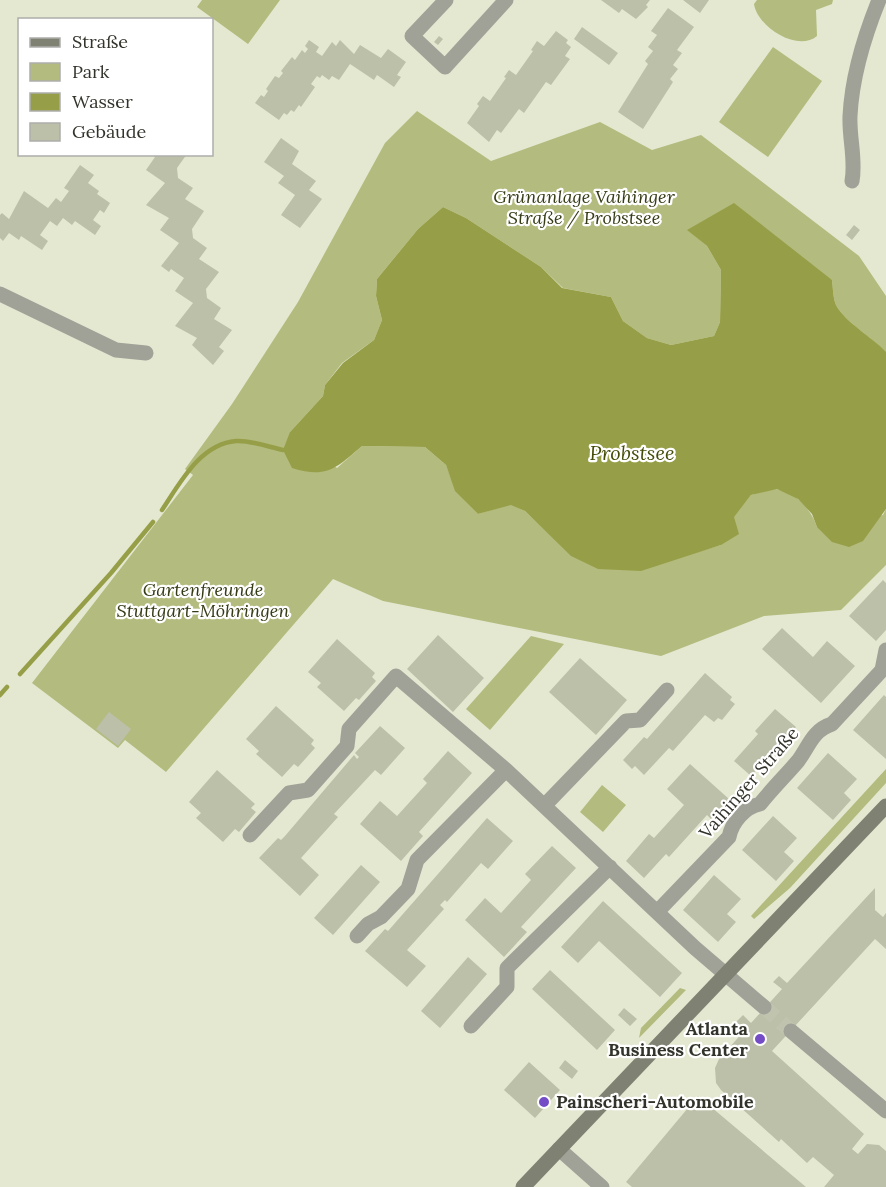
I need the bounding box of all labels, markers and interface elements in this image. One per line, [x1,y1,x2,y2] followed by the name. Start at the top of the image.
[18,18,213,156] legend
[72,30,128,53] text: Straße
[72,60,110,83] text: Park
[72,90,133,113] text: Wasser
[72,120,147,143] text: Gebäude
[493,185,676,229] park label: Grünanlage Vaihinger Straße / Probstsee
[590,440,674,465] water label: Probstsee
[117,578,289,622] park label: Gartenfreunde Stuttgart-Möhringen
[693,722,804,844] street label: Vaihinger Straße
[608,1017,749,1061] place label: Atlanta Business Center
[753,1032,767,1046] marker: Atlanta Business Center
[556,1090,754,1113] place label: Painscheri-Automobile
[537,1095,551,1109] marker: Painscheri-Automobile

